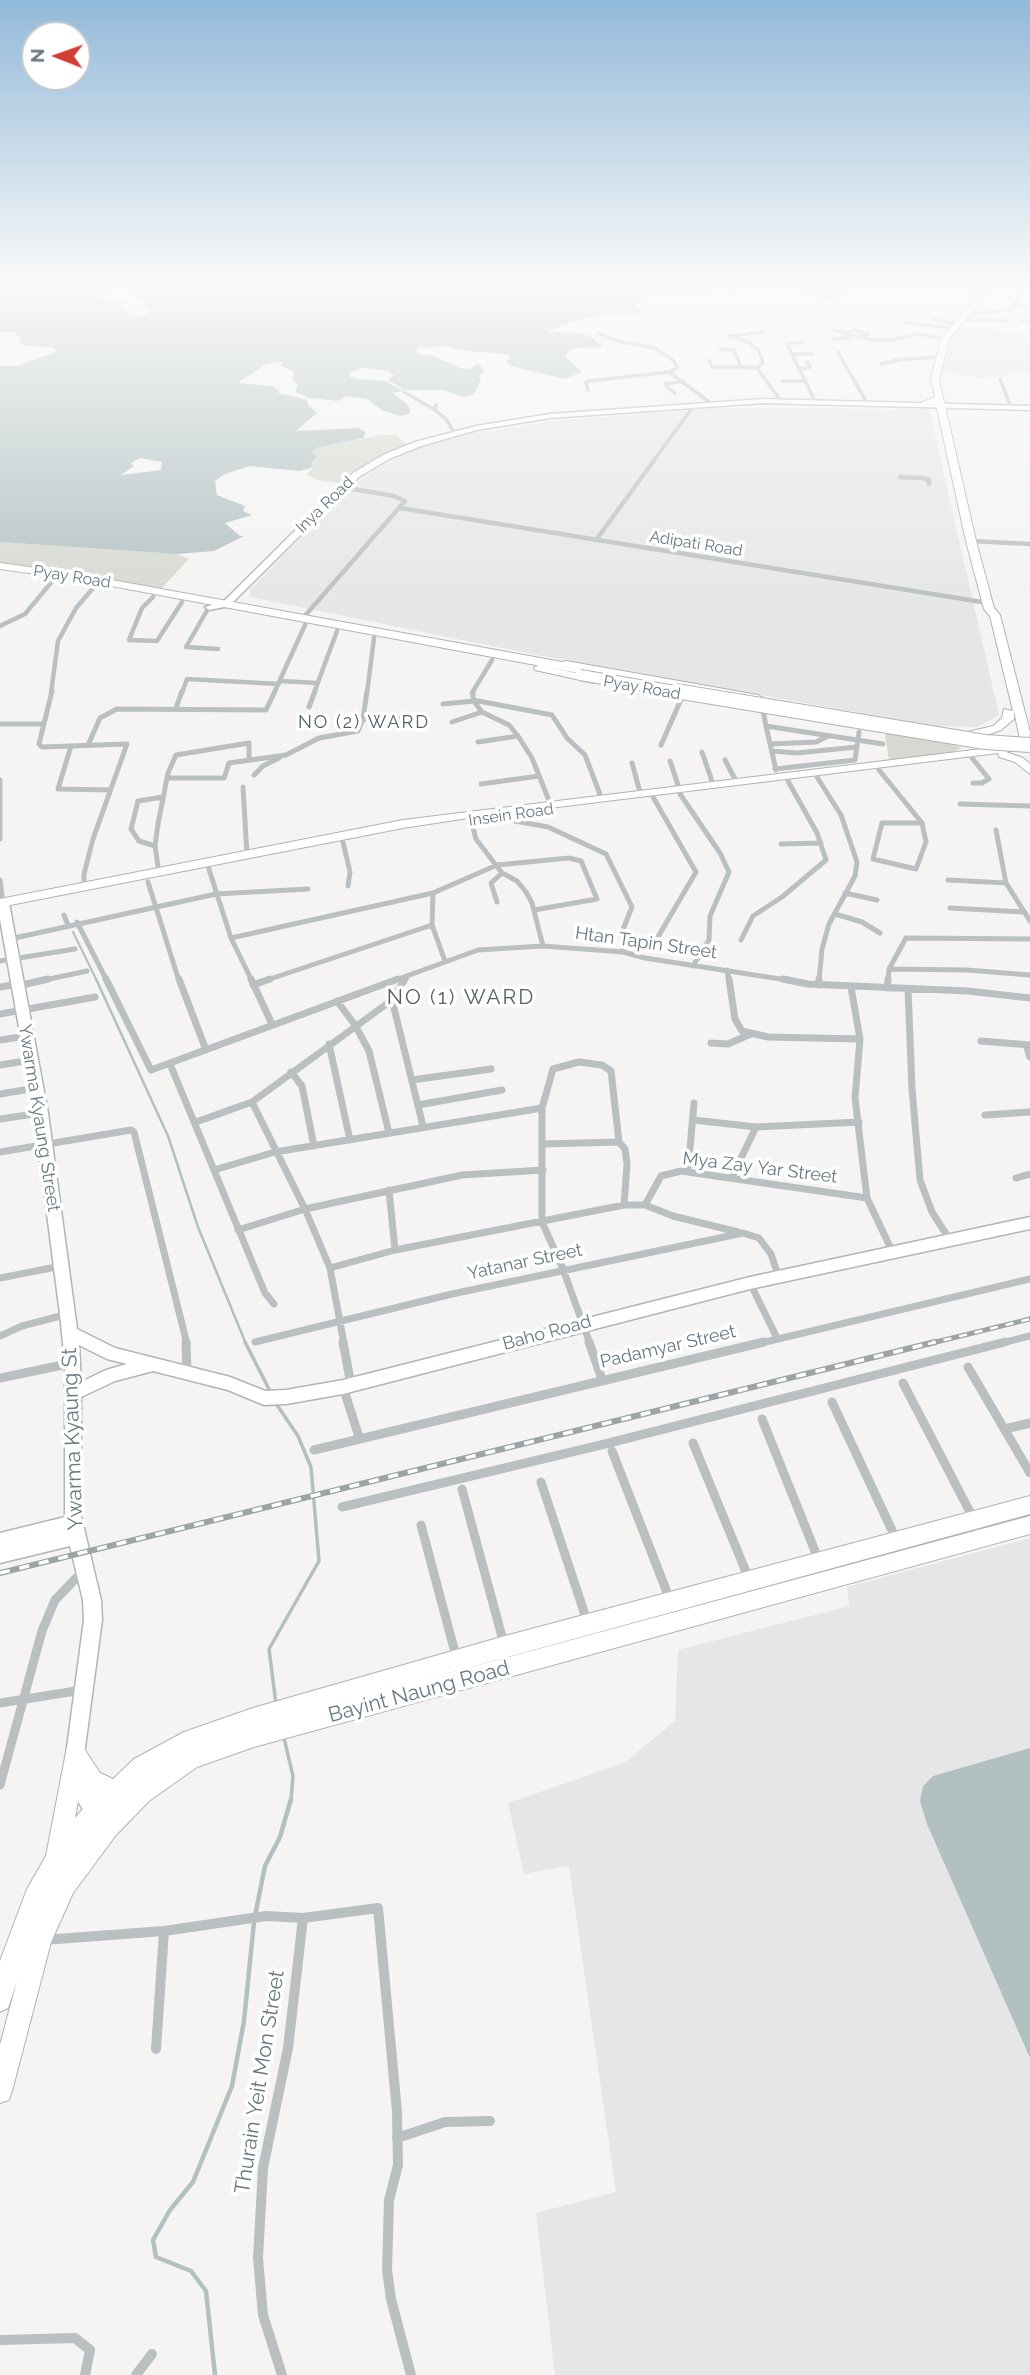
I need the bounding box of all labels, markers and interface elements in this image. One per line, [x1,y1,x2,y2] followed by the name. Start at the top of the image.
[21,21,91,91] north arrow
[26,48,48,63] text: N
[292,473,358,537] street label: Inya Road
[648,527,744,561] street label: Adipati Road
[32,561,112,593] street label: Pyay Road
[602,672,682,704] street label: Pyay Road
[299,712,429,734] district label: NO (2) WARD
[467,800,555,830] street label: Insein Road
[574,922,718,964] street label: Htan Tapin Street
[388,985,534,1011] district label: NO (1) WARD
[14,1023,64,1213] street label: Ywarma Kyaung Street
[681,1148,839,1188] street label: Mya Zay Yar Street
[466,1239,584,1285] street label: Yatanar Street
[500,1311,594,1355] street label: Baho Road
[598,1321,738,1373] street label: Padamyar Street
[57,1347,89,1531] street label: Ywarma Kyaung St
[326,1656,512,1728] street label: Bayint Naung Road
[230,1968,290,2196] street label: Thurain Yeit Mon Street

